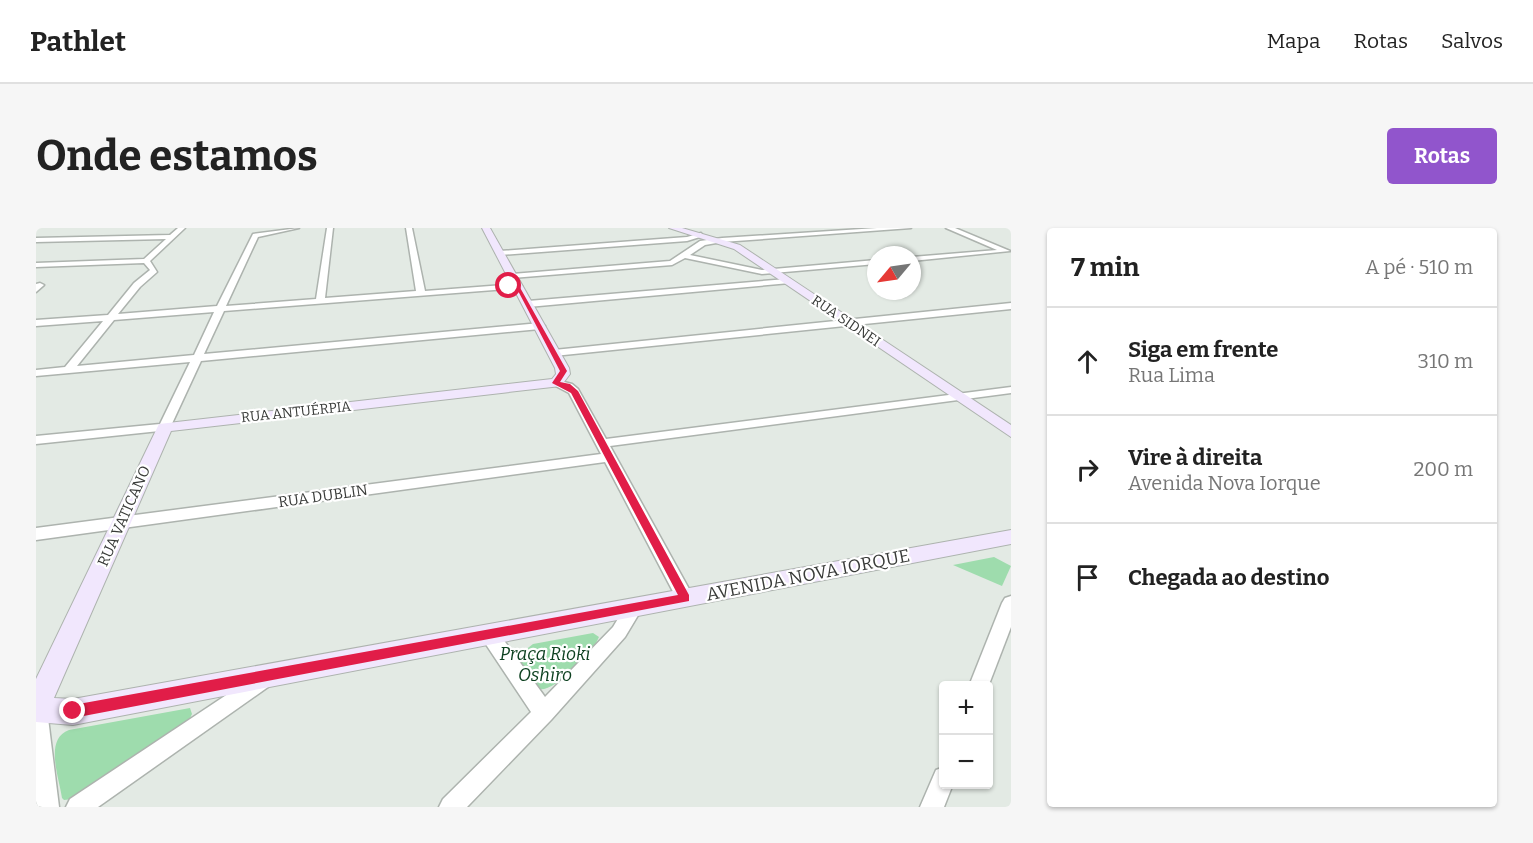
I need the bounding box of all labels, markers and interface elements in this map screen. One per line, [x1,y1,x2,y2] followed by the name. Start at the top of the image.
[30,25,126,58] text: Pathlet
[1267,28,1321,54] text: Mapa
[1354,28,1408,54] text: Rotas
[1441,28,1503,54] text: Salvos
[1387,128,1497,184] button: Rotas
[36,131,318,181] text: Onde estamos
[867,246,921,300] north arrow
[1071,252,1139,283] text: 7 min
[1365,255,1473,279] text: A pé · 510 m
[495,272,521,298] route start
[808,292,884,350] street label: RUA SIDNEI
[1128,336,1278,363] text: Siga em frente
[1071,345,1104,378] icon: ahead
[1418,349,1473,373] text: 310 m
[1128,363,1215,387] text: Rua Lima
[240,397,352,426] street label: RUA ANTUÉRPIA
[1128,444,1262,471] text: Vire à direita
[1071,453,1104,486] icon: right
[1413,457,1473,481] text: 200 m
[94,463,154,569] street label: RUA VATICANO
[1128,471,1321,495] text: Avenida Nova Iorque
[277,481,369,511] street label: RUA DUBLIN
[704,544,912,606] street label: AVENIDA NOVA IORQUE
[1071,561,1104,594] icon: arrive
[1128,564,1329,591] text: Chegada ao destino
[500,643,590,686] park label: Praça Rioki Oshiro
[939,681,993,789] map controls
[939,681,993,735] button: +
[59,697,85,723] route end
[939,735,993,789] button: −

